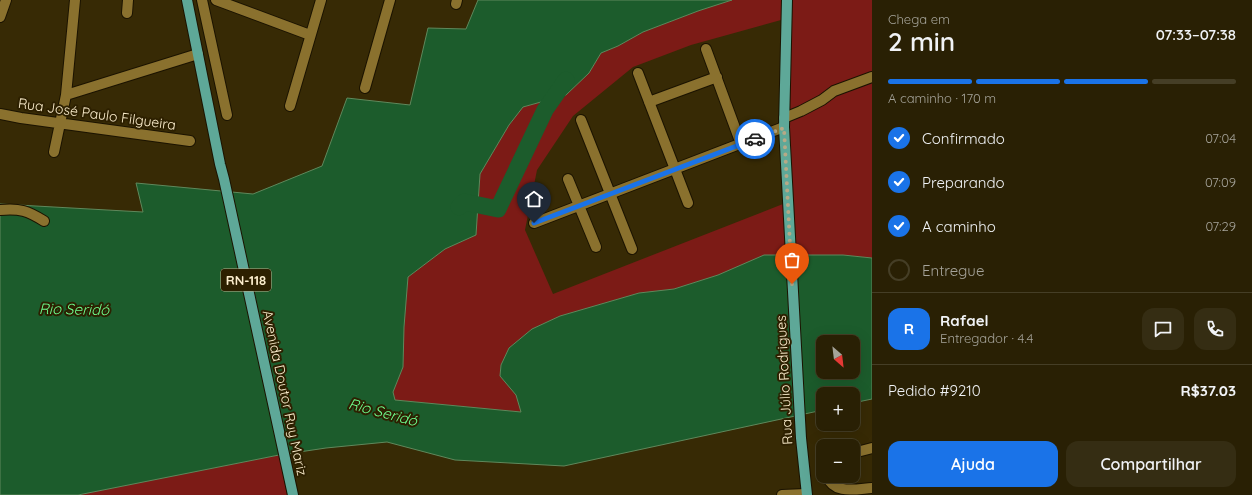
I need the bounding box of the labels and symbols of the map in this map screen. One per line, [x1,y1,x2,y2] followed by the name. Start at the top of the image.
[17,94,177,134] street label: Rua José Paulo Filgueira
[735,119,775,159] courier
[517,182,551,223] pin
[775,243,809,284] pin
[221,269,271,291] road number: RN-118
[39,299,110,319] water label: Rio Seridó
[259,309,311,478] street label: Avenida Doutor Ruy Mariz
[772,315,796,445] street label: Rua Júlio Rodrigues
[816,335,860,379] north arrow
[347,394,420,431] water label: Rio Seridó

